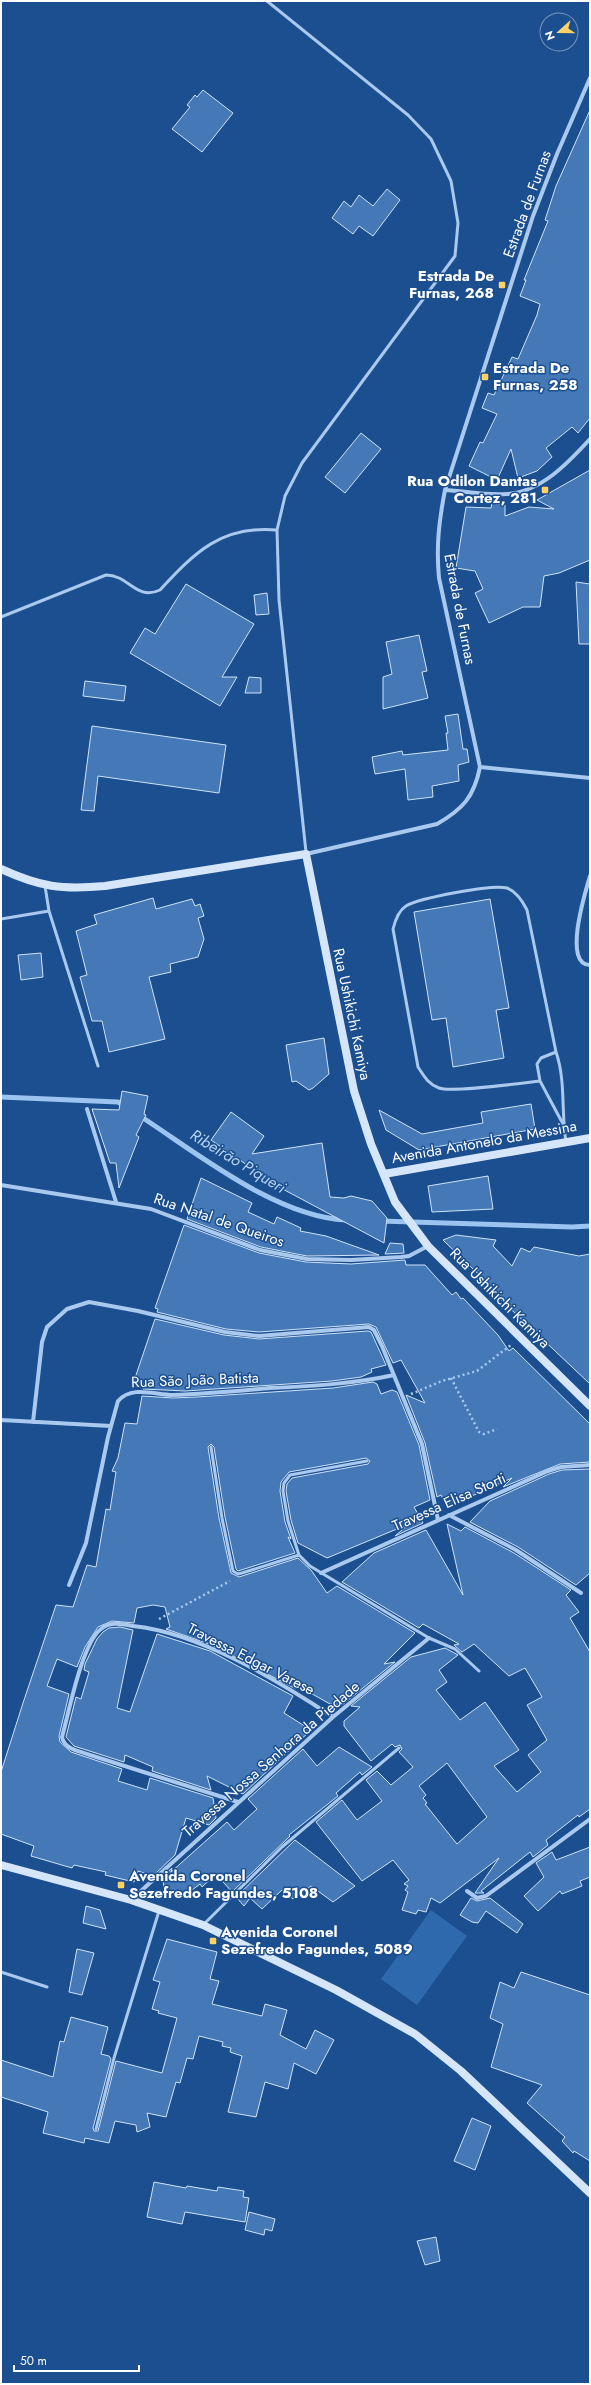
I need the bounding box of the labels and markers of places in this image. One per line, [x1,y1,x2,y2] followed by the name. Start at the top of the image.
[409,265,494,304] place label: Estrada De Furnas, 268
[497,280,507,290] marker: Estrada De Furnas, 268
[493,357,578,396] place label: Estrada De Furnas, 258
[480,372,490,382] marker: Estrada De Furnas, 258
[407,470,537,509] place label: Rua Odilon Dantas Cortez, 281
[540,485,550,495] marker: Rua Odilon Dantas Cortez, 281
[128,1865,318,1904] place label: Avenida Coronel Sezefredo Fagundes, 5108
[116,1880,126,1890] marker: Avenida Coronel Sezefredo Fagundes, 5108
[220,1921,413,1960] place label: Avenida Coronel Sezefredo Fagundes, 5089
[208,1936,218,1946] marker: Avenida Coronel Sezefredo Fagundes, 5089

